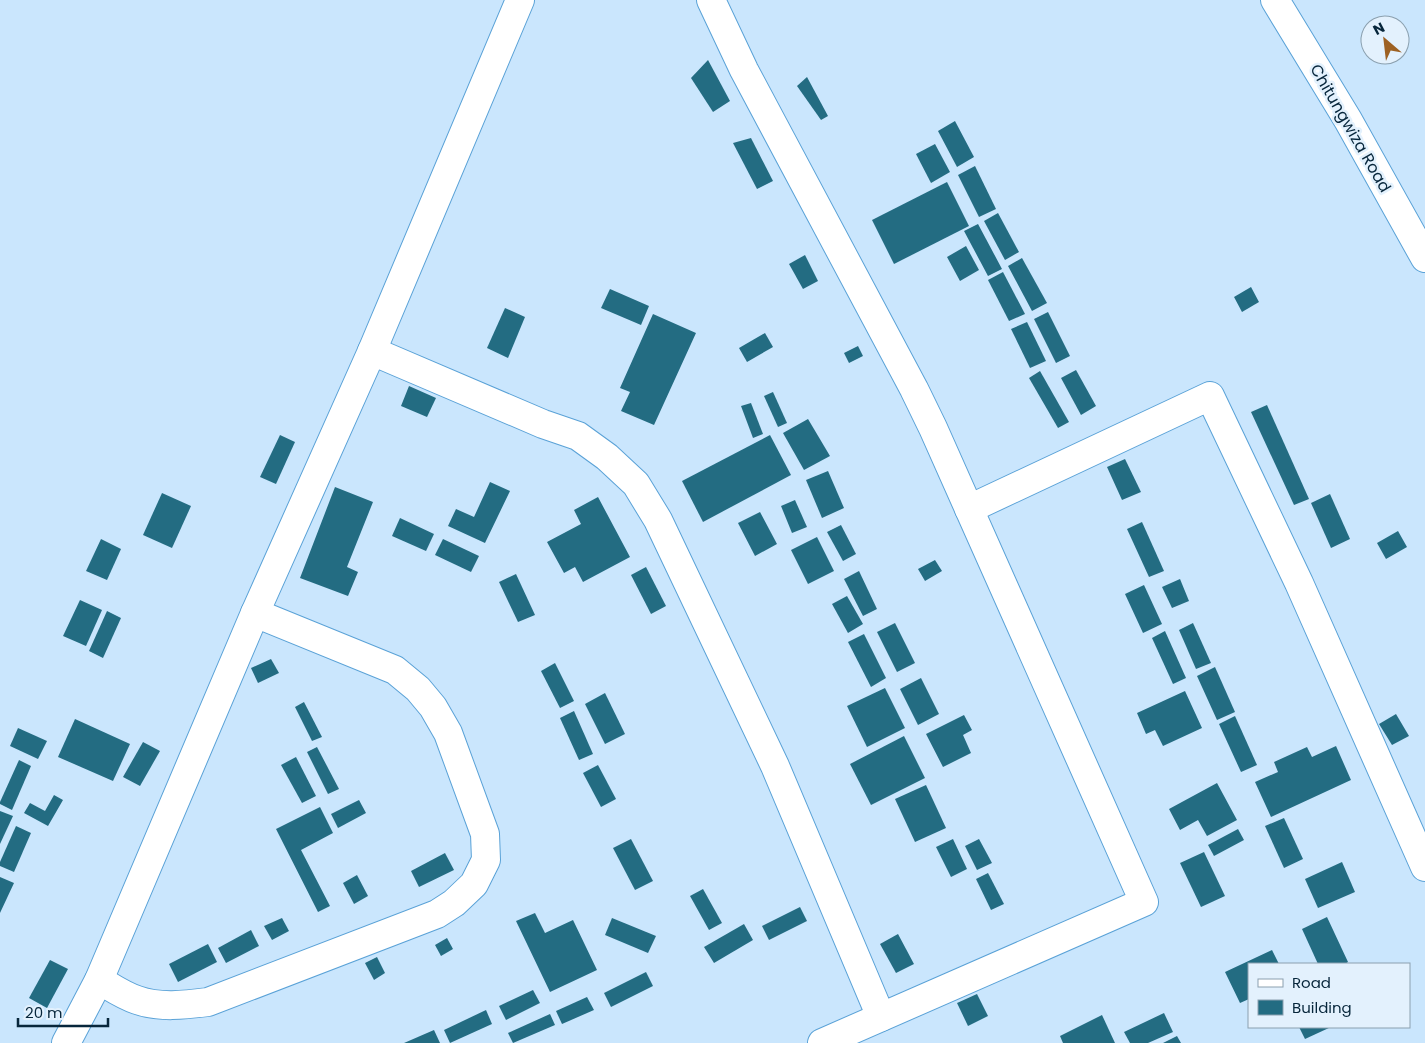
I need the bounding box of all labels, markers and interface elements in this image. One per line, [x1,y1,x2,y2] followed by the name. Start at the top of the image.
[1360,15,1410,65] north arrow
[1370,17,1388,40] text: N
[1304,60,1397,197] street label: Chitungwiza Road
[1248,963,1410,1028] legend
[1292,972,1331,993] text: Road
[18,996,108,1028] scale bar
[1292,997,1352,1018] text: Building
[25,1002,63,1023] text: 20 m

